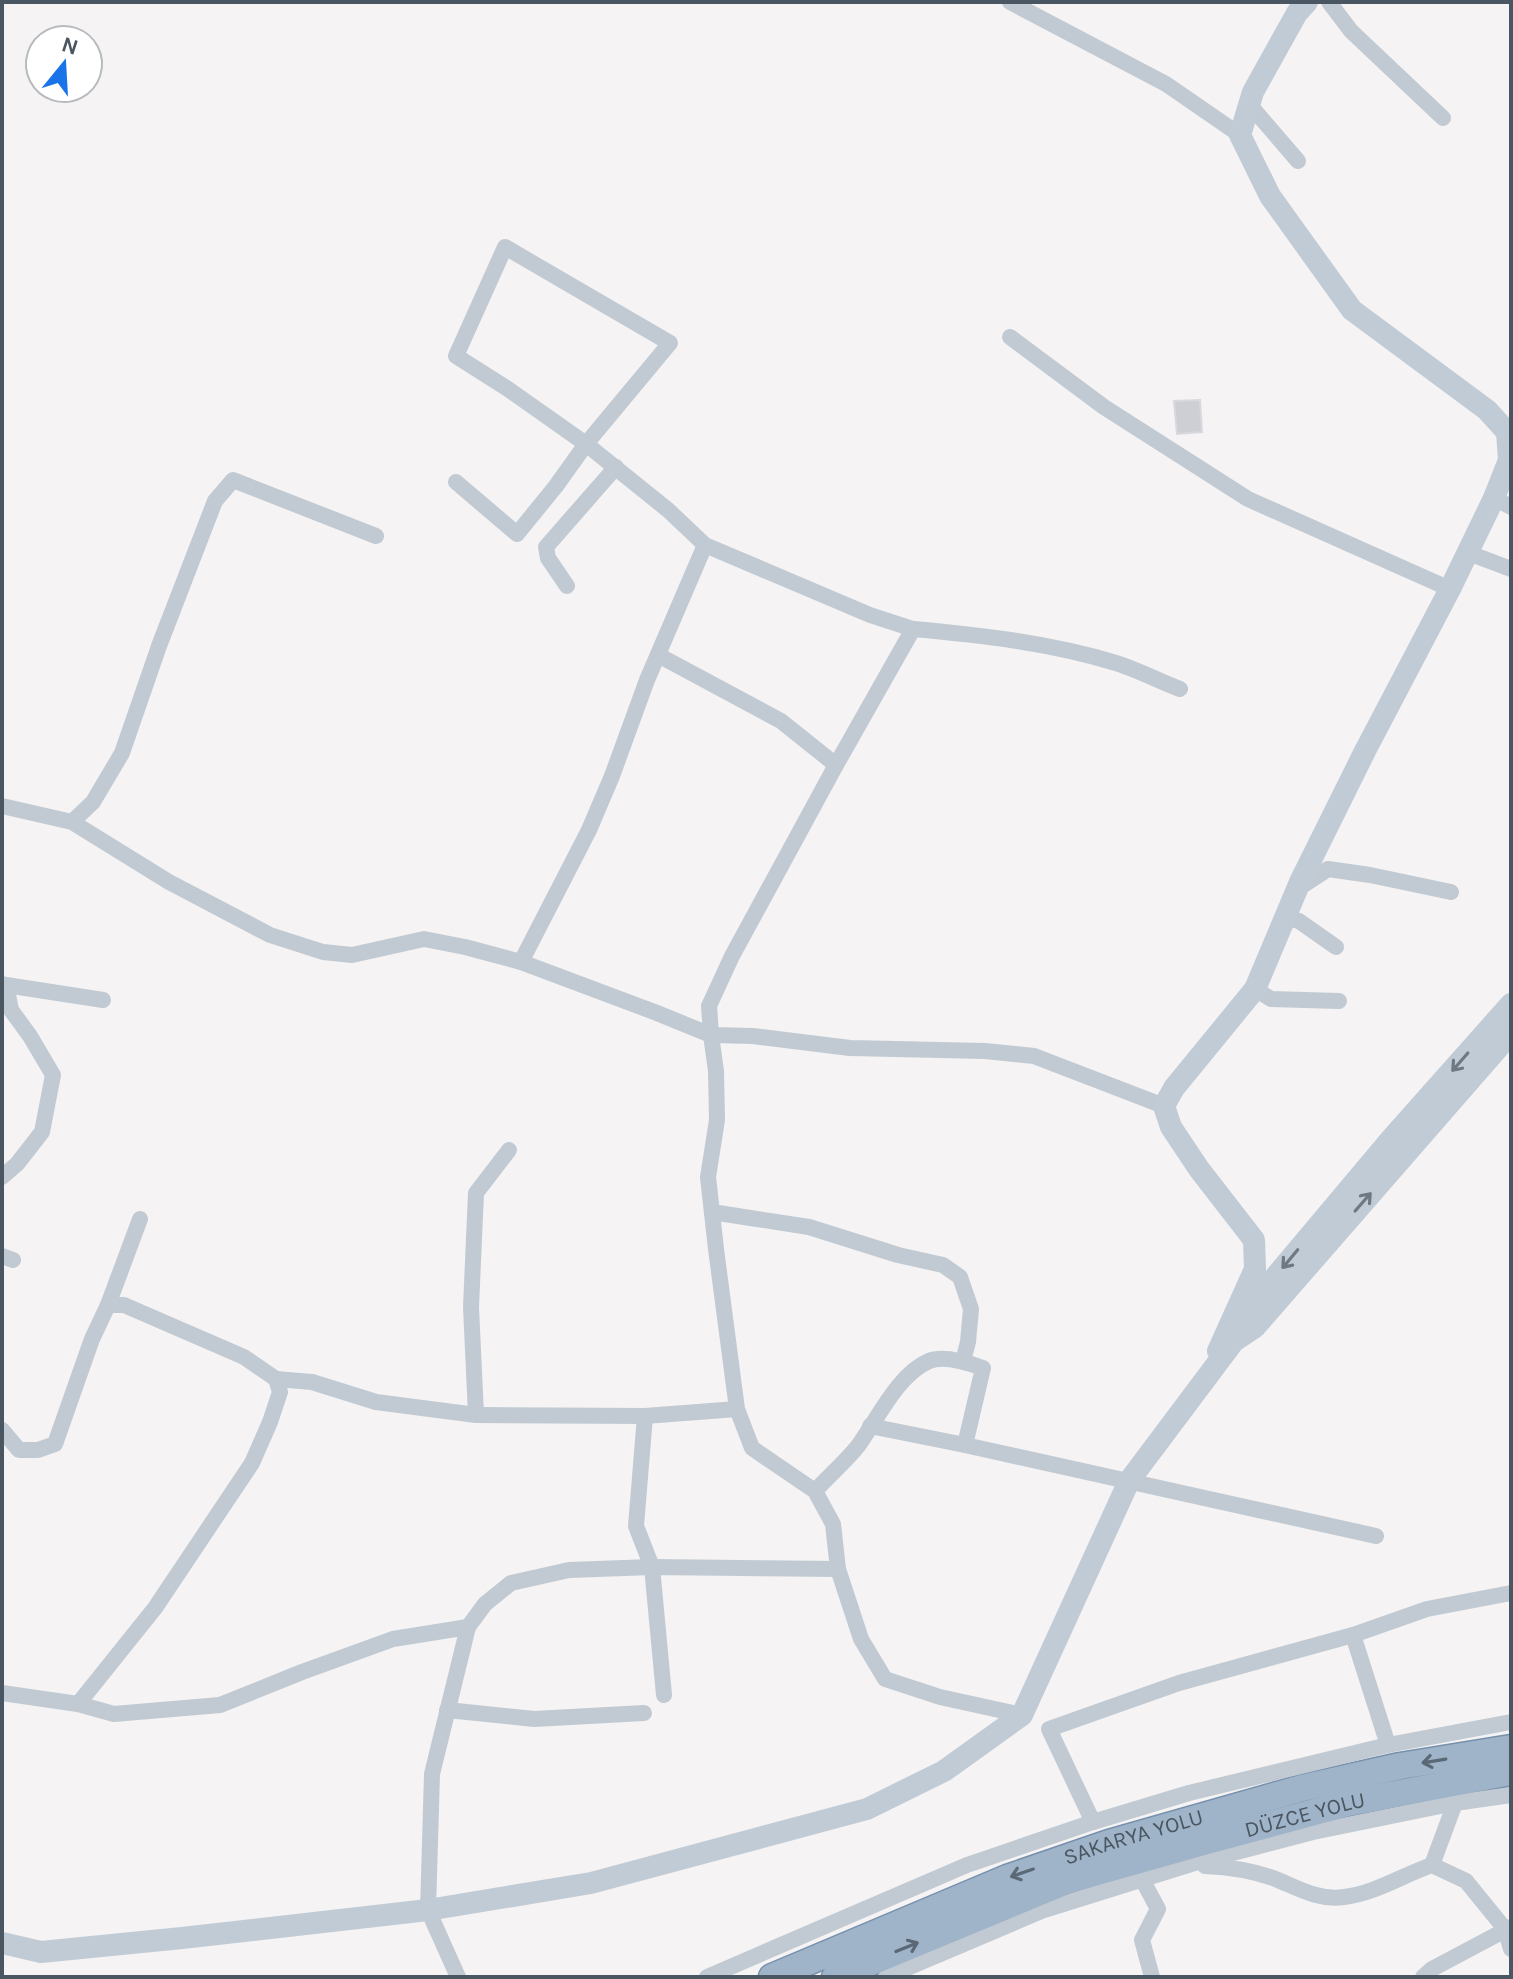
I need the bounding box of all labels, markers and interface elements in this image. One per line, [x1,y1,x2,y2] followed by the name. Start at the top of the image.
[24,24,104,104] north arrow
[58,31,81,61] text: N
[1451,1052,1469,1072] one-way arrow
[1354,1193,1372,1213] one-way arrow
[1281,1249,1299,1269] one-way arrow
[1422,1754,1447,1769] one-way arrow
[1242,1787,1367,1843] street label: DÜZCE YOLU
[1060,1804,1206,1871] street label: SAKARYA YOLU
[1009,1867,1034,1882] one-way arrow
[894,1938,919,1953] one-way arrow

